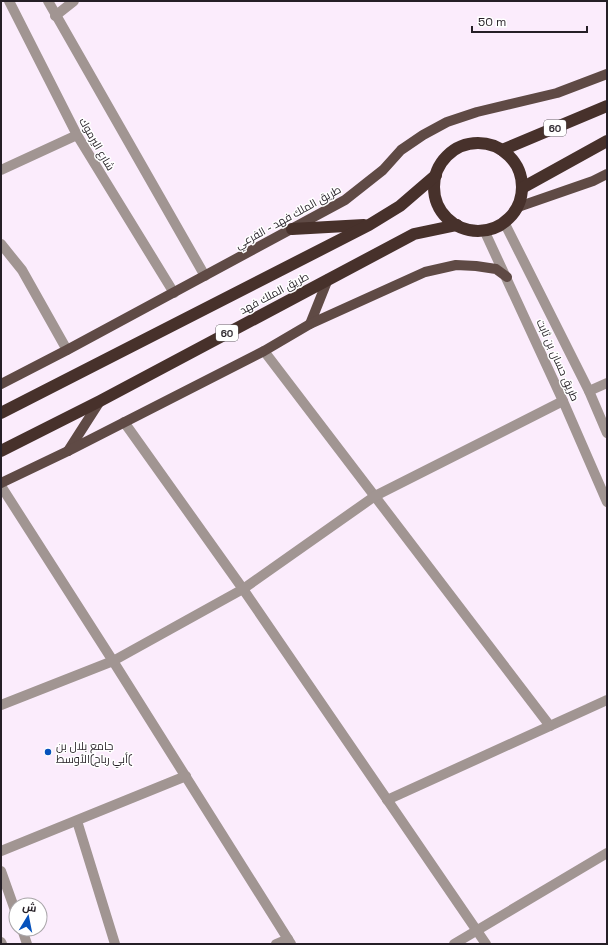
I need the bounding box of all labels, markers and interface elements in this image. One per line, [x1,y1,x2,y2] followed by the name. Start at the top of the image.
[472,8,587,34] scale bar
[478,14,506,30] text: 50 m
[75,115,118,173] street label: شارع اليرموك
[544,120,566,136] road number: 60
[233,182,344,254] street label: طريق الملك فهد - الفرعي
[237,269,311,317] street label: طريق الملك فهد
[534,317,582,403] street label: طريق حسان بن ثابت
[216,325,238,341] road number: 60
[56,739,133,768] place label: جامع بلال بن أبي رباح)الأوسط(
[43,747,53,757] marker: جامع بلال بن أبي رباح)الأوسط(
[8,897,48,937] north arrow
[22,899,38,915] text: ش

